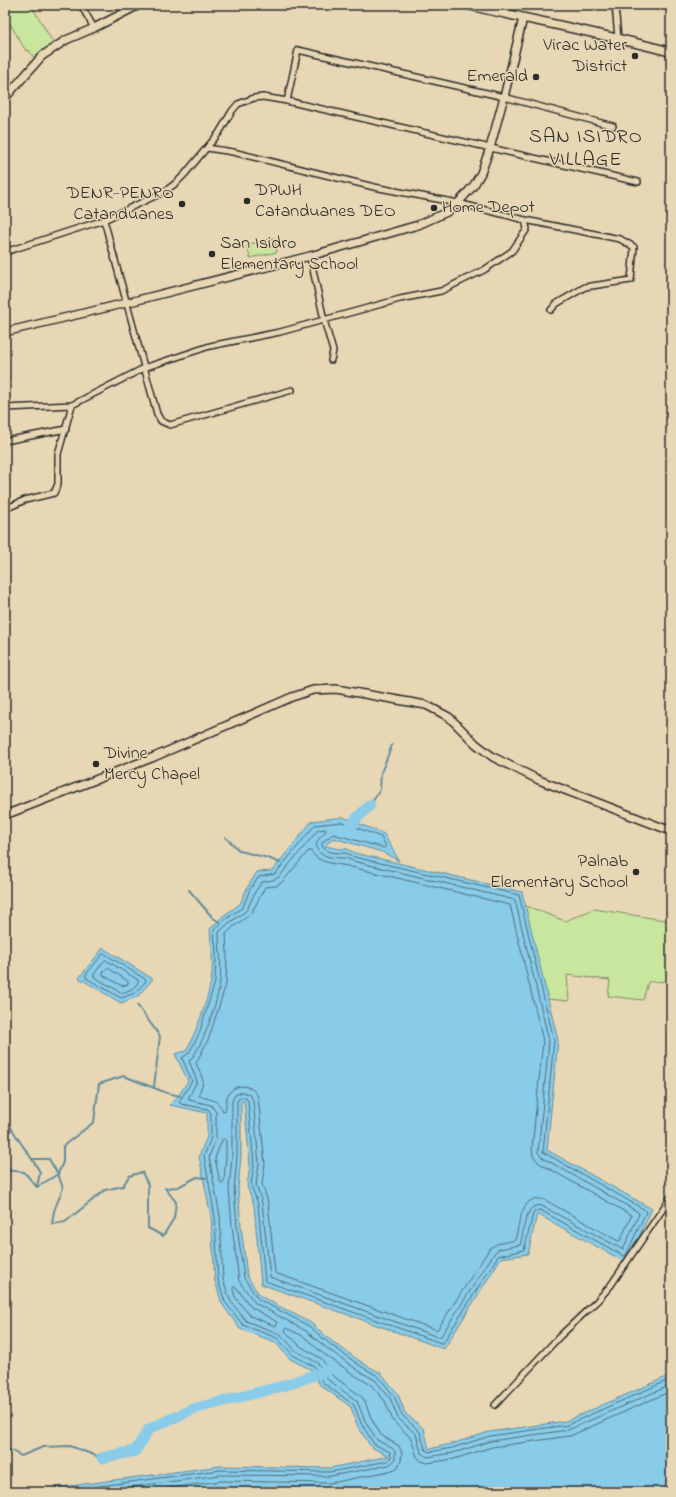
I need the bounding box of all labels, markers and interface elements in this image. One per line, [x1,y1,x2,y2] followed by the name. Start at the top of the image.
[542,33,627,80] place label: Virac Water District
[630,51,640,61] marker: Virac Water District
[467,64,528,90] place label: Emerald
[531,72,541,82] marker: Emerald
[529,123,643,175] district label: SAN ISIDRO VILLAGE
[254,178,396,225] place label: DPWH Catanduanes DEO
[66,181,174,228] place label: DENR-PENRO Catanduanes
[442,195,535,221] place label: Home Depot
[242,196,252,206] marker: DPWH Catanduanes DEO
[177,199,187,209] marker: DENR-PENRO Catanduanes
[429,203,439,213] marker: Home Depot
[220,231,358,278] place label: San Isidro Elementary School
[207,249,217,259] marker: San Isidro Elementary School
[103,741,200,788] place label: Divine Mercy Chapel
[91,759,101,769] marker: Divine Mercy Chapel
[490,849,628,896] place label: Palnab Elementary School
[631,867,641,877] marker: Palnab Elementary School

